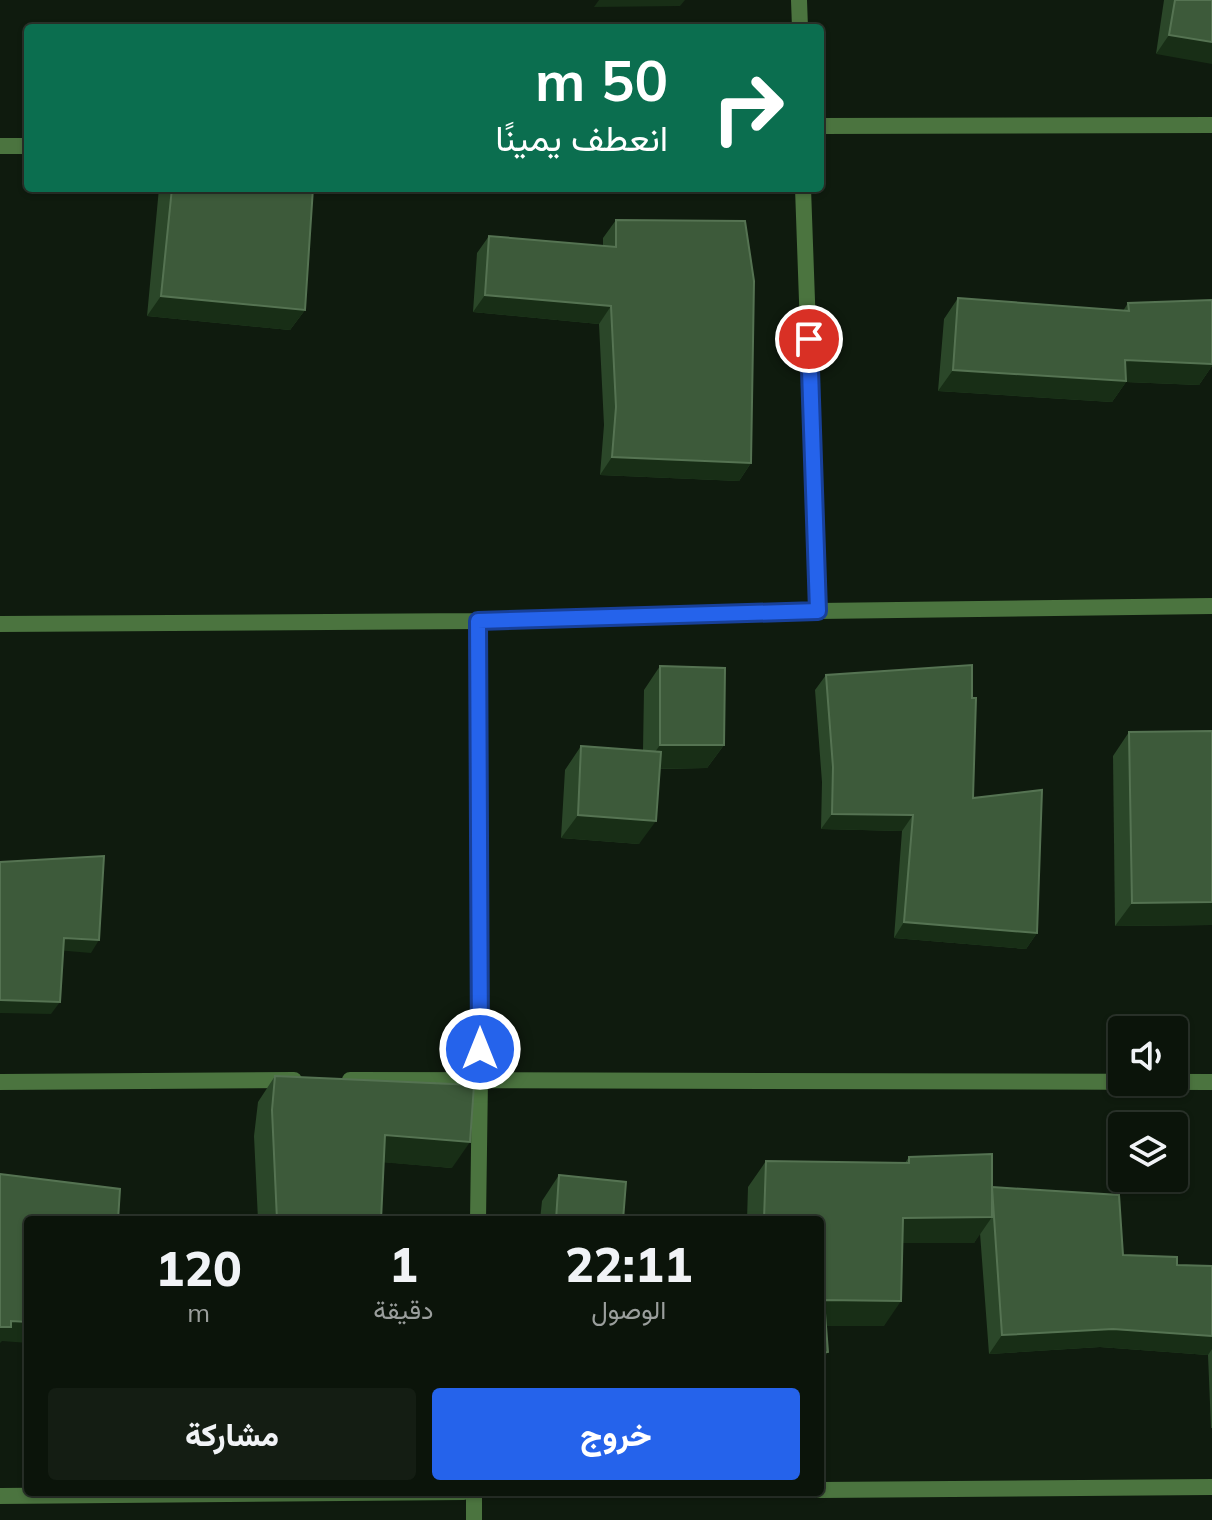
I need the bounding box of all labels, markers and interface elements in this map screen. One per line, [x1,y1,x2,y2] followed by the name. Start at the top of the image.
[535,45,668,115] text: 50 m
[696,56,800,160] icon: right
[495,115,668,160] text: انعطف يمينًا
[775,305,843,373] pin
[787,317,831,361] icon: arrive
[438,1007,522,1091] position arrow
[1108,1016,1188,1192] map controls
[1108,1016,1188,1096] button: sound
[1108,1112,1188,1192] button: layers
[389,1234,418,1294] text: 1
[565,1234,693,1294] text: 22:11
[155,1238,242,1298] text: 120
[373,1293,433,1326] text: دقيقة
[591,1293,666,1326] text: الوصول
[187,1296,210,1329] text: m
[48,1388,416,1480] button: مشاركة
[432,1388,800,1480] button: خروج

